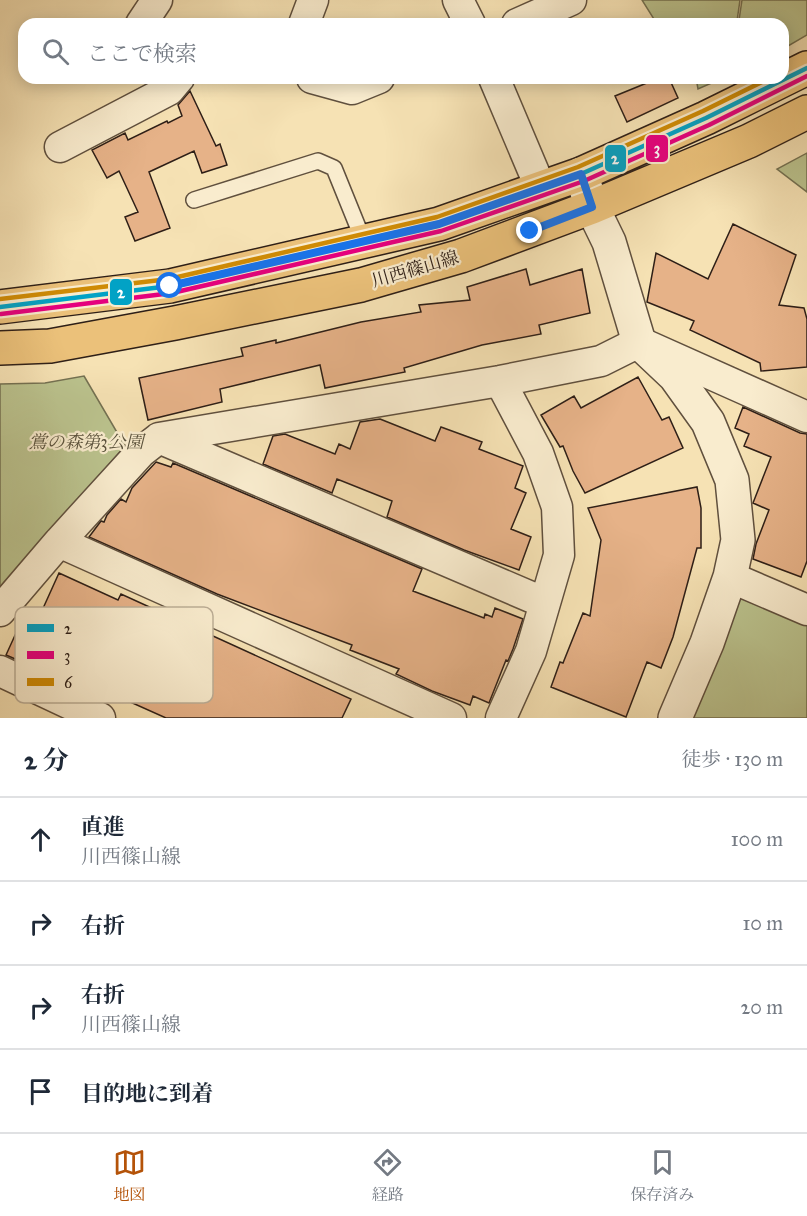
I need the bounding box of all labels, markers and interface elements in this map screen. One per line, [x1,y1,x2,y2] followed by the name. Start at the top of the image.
[18,18,789,84] search box
[39,35,72,68] icon: search
[87,40,197,67] text: ここで検索
[645,134,669,163] line badge: 3
[654,139,660,159] text: 3
[604,144,627,173] line badge: 2
[611,149,620,168] text: 2
[516,217,542,243] route end
[369,246,461,292] street label: 川西篠山線
[156,272,182,298] route start
[109,278,133,306] line badge: 2
[117,283,126,302] text: 2
[28,431,147,453] park label: 鴬の森第3公園
[15,607,213,703] legend
[64,619,72,638] text: 2
[64,646,70,665] text: 3
[64,673,73,692] text: 6
[24,744,68,776] text: 2 分
[681,747,783,771] text: 徒歩 · 130 m
[81,813,125,840] text: 直進
[24,823,57,856] icon: ahead
[731,827,783,851] text: 100 m
[81,844,181,868] text: 川西篠山線
[24,907,57,940] icon: right
[742,911,783,935] text: 10 m
[81,912,125,939] text: 右折
[81,981,125,1008] text: 右折
[24,991,57,1024] icon: right
[740,995,783,1019] text: 20 m
[81,1012,181,1036] text: 川西篠山線
[24,1075,57,1108] icon: arrive
[81,1080,213,1107] text: 目的地に到着
[113,1146,146,1205] tab: 地図
[371,1146,404,1205] tab: 経路
[630,1146,694,1205] tab: 保存済み

